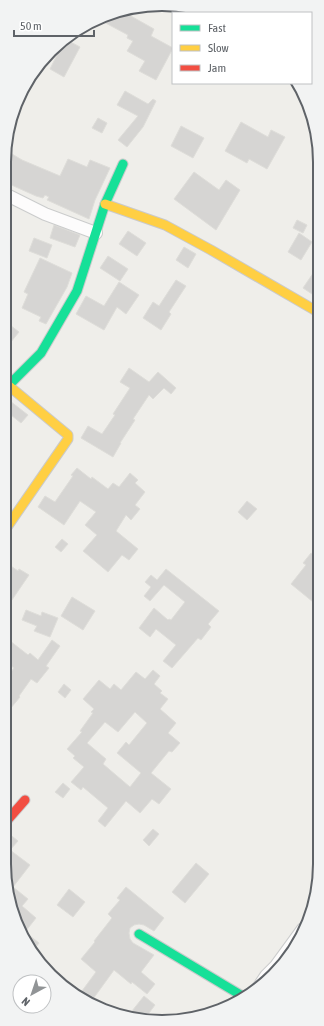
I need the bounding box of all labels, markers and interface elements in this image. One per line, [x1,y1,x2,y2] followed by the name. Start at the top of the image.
[14,12,94,38] scale bar
[172,12,312,84] legend
[20,19,42,33] text: 50 m
[208,21,226,35] text: Fast
[208,41,229,55] text: Slow
[208,61,226,75] text: Jam
[12,974,52,1014] north arrow
[19,995,32,1008] text: N

